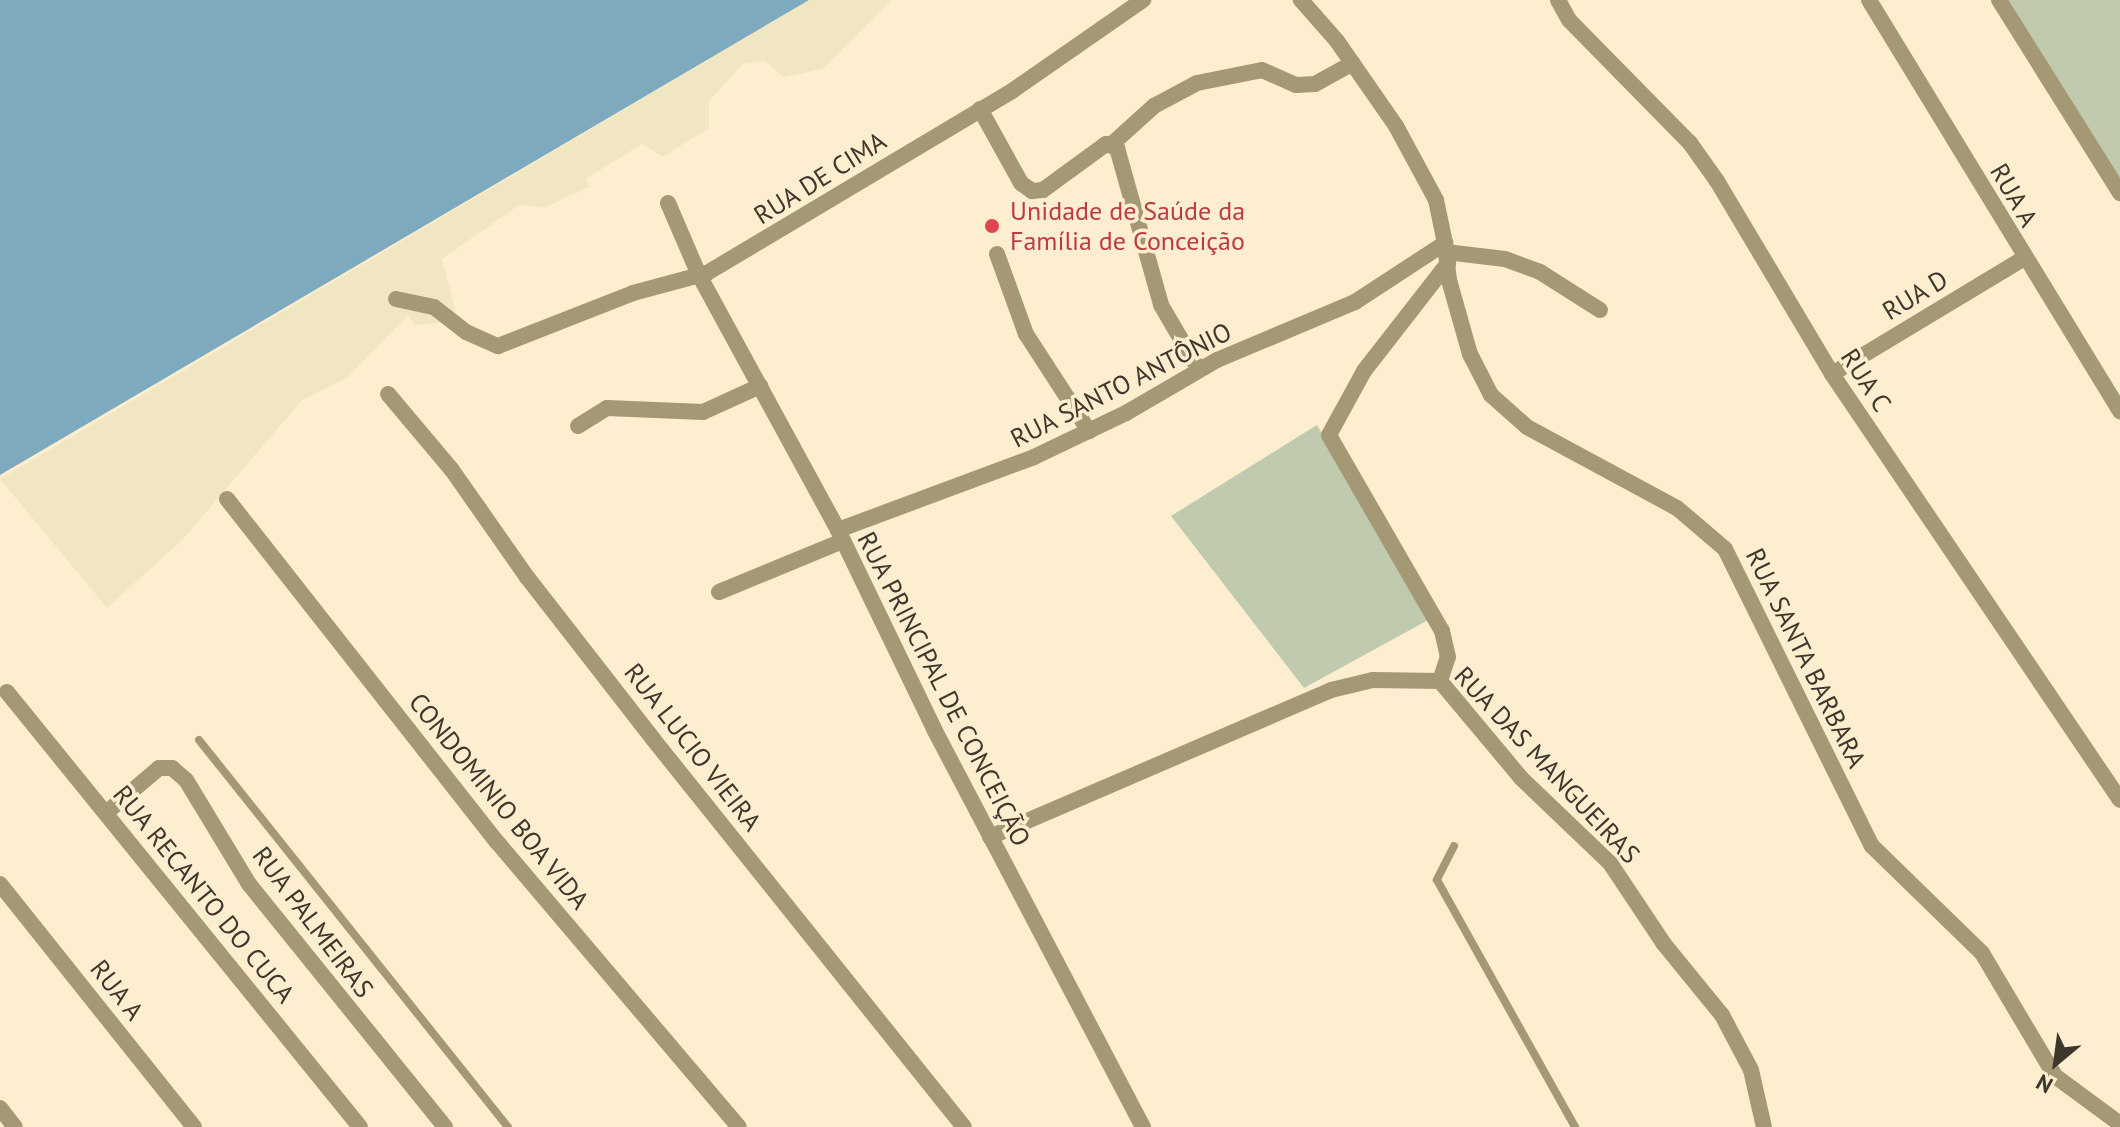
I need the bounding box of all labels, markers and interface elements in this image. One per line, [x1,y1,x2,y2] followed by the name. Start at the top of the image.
[748,125,892,231] street label: RUA DE CIMA
[1983,157,2045,233] street label: RUA A
[1010,195,1245,256] place label: Unidade de Saúde da Família de Conceição
[981,215,1003,237] marker: Unidade de Saúde da Família de Conceição
[1876,263,1954,327] street label: RUA D
[1005,315,1237,455] street label: RUA SANTO ANTÔNIO
[1834,342,1898,418] street label: RUA C
[850,526,1038,852] street label: RUA PRINCIPAL DE CONCEIÇÃO
[1739,542,1873,774] street label: RUA SANTA BARBARA
[617,656,769,838] street label: RUA LUCIO VIEIRA
[1447,660,1647,870] street label: RUA DAS MANGUEIRAS
[402,686,596,916] street label: CONDOMINIO BOA VIDA
[106,779,302,1009] street label: RUA RECANTO DO CUCA
[246,840,380,1004] street label: RUA PALMEIRAS
[83,953,151,1027] street label: RUA A
[2016,1023,2096,1103] north arrow
[2031,1068,2057,1100] text: N

